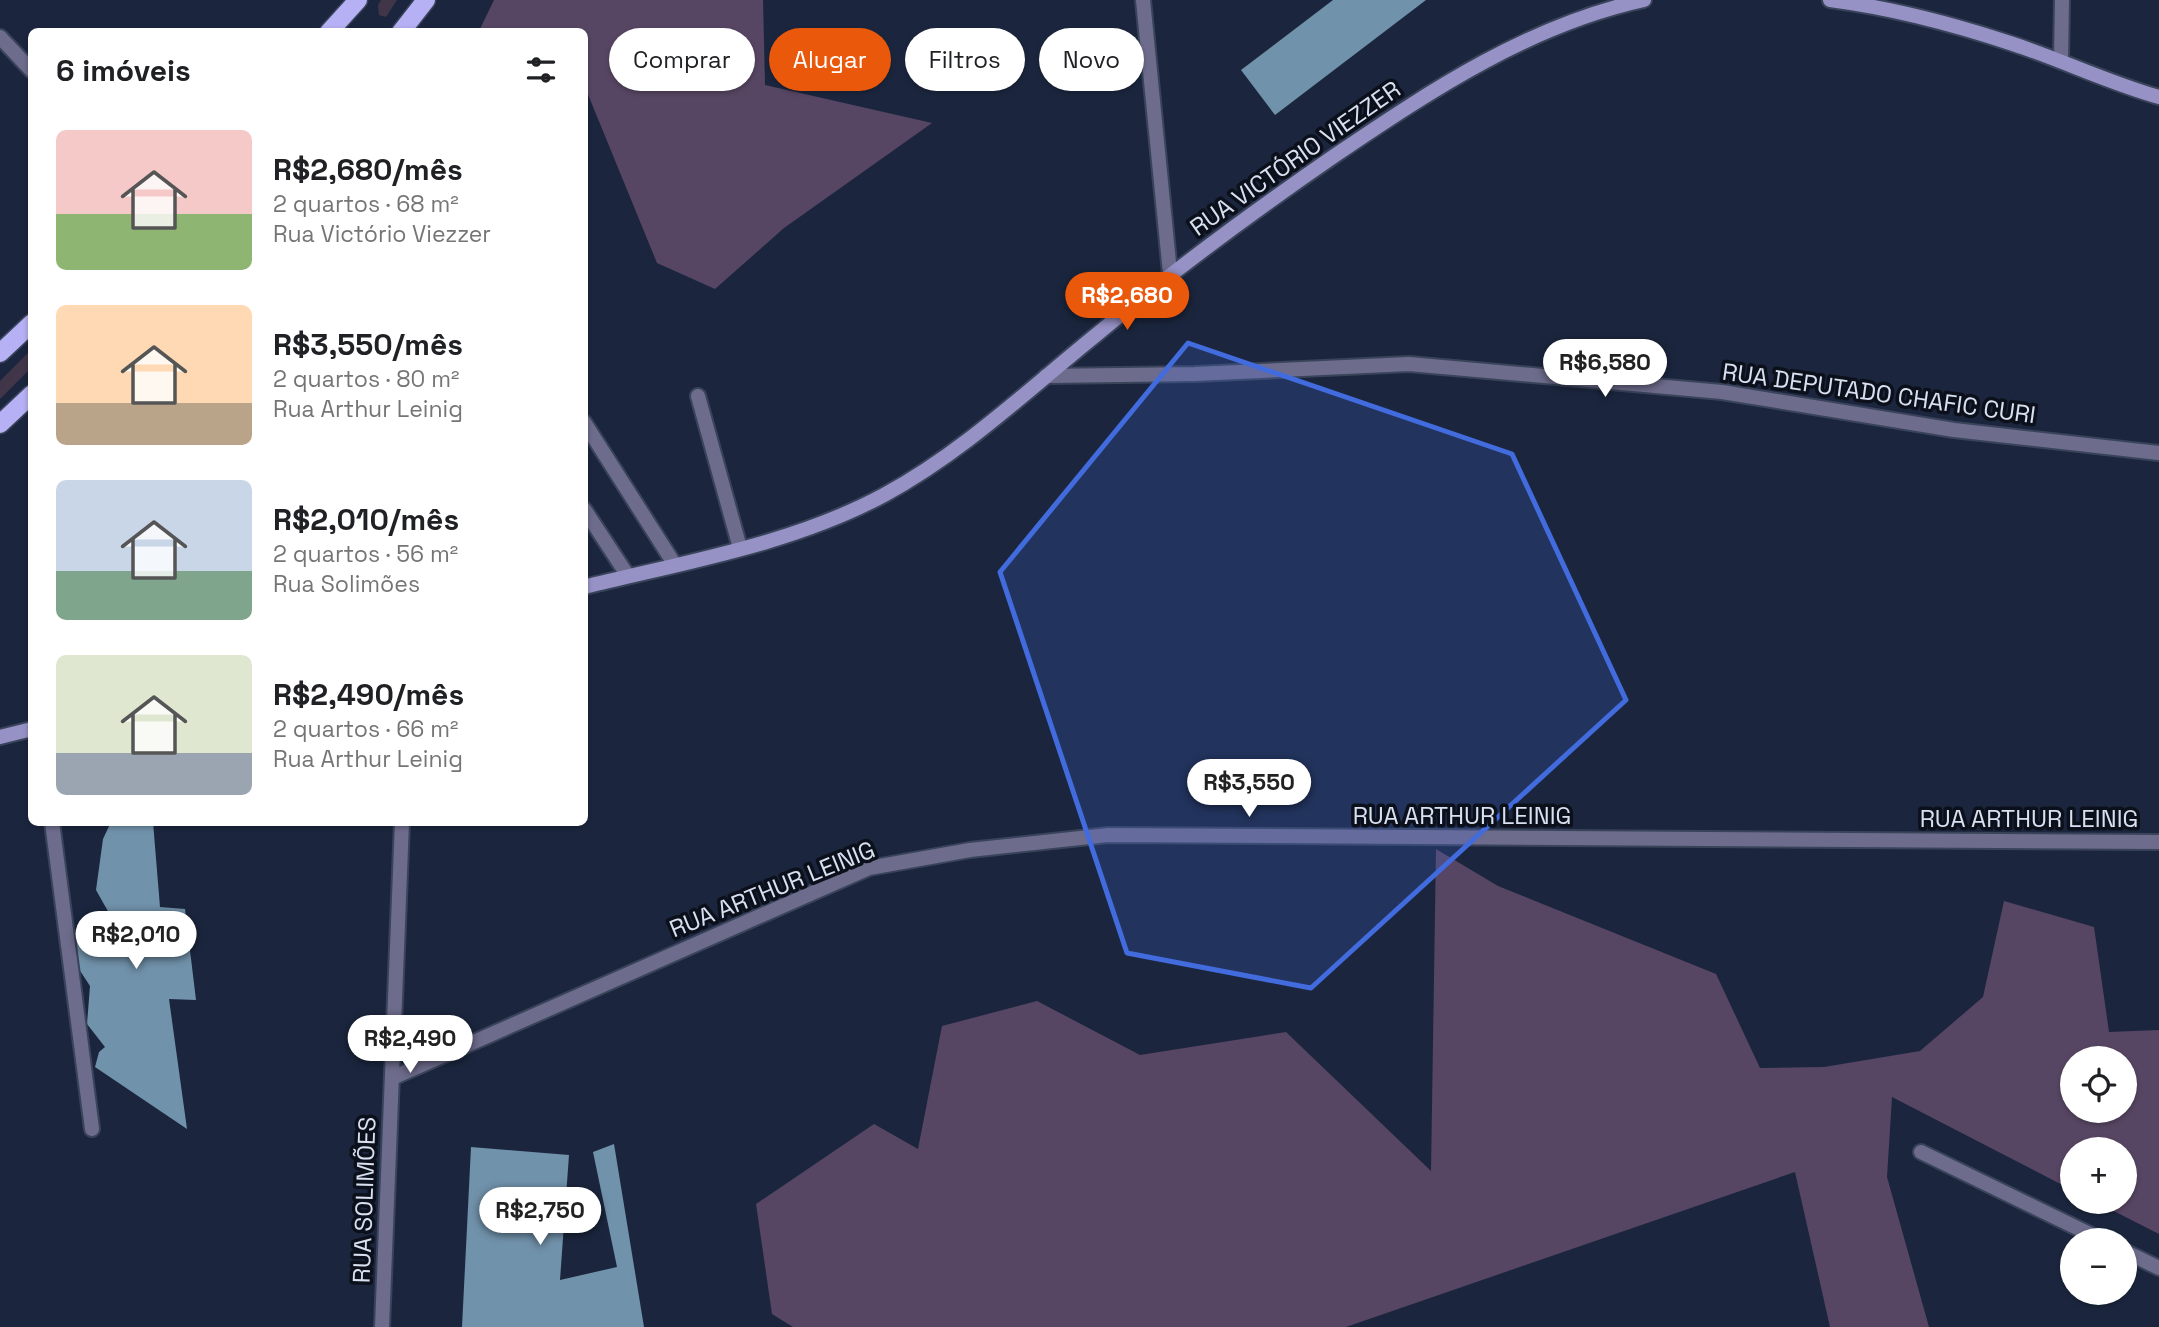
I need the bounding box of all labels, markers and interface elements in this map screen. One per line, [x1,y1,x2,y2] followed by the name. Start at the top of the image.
[609,28,755,91] chip: Comprar
[769,28,891,91] chip: Alugar
[905,28,1025,91] chip: Filtros
[1039,28,1144,91] chip: Novo
[56,51,191,90] text: 6 imóveis
[522,51,560,89] icon: filters
[1184,74,1406,242] street label: RUA VICTÓRIO VIEZZER
[273,150,463,189] text: R$2,680/mês
[112,158,196,242] icon: home
[273,189,459,219] text: 2 quartos · 68 m²
[273,219,491,249] text: Rua Victório Viezzer
[1062,272,1192,332] pin: R$2,680
[1081,280,1173,310] text: R$2,680
[273,325,463,364] text: R$3,550/mês
[112,333,196,417] icon: home
[1540,340,1670,399] pin: R$6,580
[1559,347,1651,377] text: R$6,580
[1720,356,2038,430] street label: RUA DEPUTADO CHAFIC CURI
[273,364,459,394] text: 2 quartos · 80 m²
[273,394,463,424] text: Rua Arthur Leinig
[273,500,459,539] text: R$2,010/mês
[112,508,196,592] icon: home
[273,539,458,569] text: 2 quartos · 56 m²
[273,569,420,599] text: Rua Solimões
[273,675,464,714] text: R$2,490/mês
[112,683,196,767] icon: home
[273,714,458,744] text: 2 quartos · 66 m²
[273,744,463,774] text: Rua Arthur Leinig
[1184,760,1314,819] pin: R$3,550
[1203,767,1295,797] text: R$3,550
[1353,800,1571,831] street label: RUA ARTHUR LEINIG
[1920,803,2138,834] street label: RUA ARTHUR LEINIG
[665,834,879,944] street label: RUA ARTHUR LEINIG
[71,912,201,971] pin: R$2,010
[92,919,180,949] text: R$2,010
[345,1016,475,1075] pin: R$2,490
[364,1023,456,1053] text: R$2,490
[2060,1046,2137,1305] map controls
[2060,1046,2137,1123] button: locate
[346,1116,382,1284] street label: RUA SOLIMÕES
[2060,1137,2137,1214] button: +
[475,1188,605,1247] pin: R$2,750
[495,1195,585,1225] text: R$2,750
[2060,1228,2137,1305] button: −

